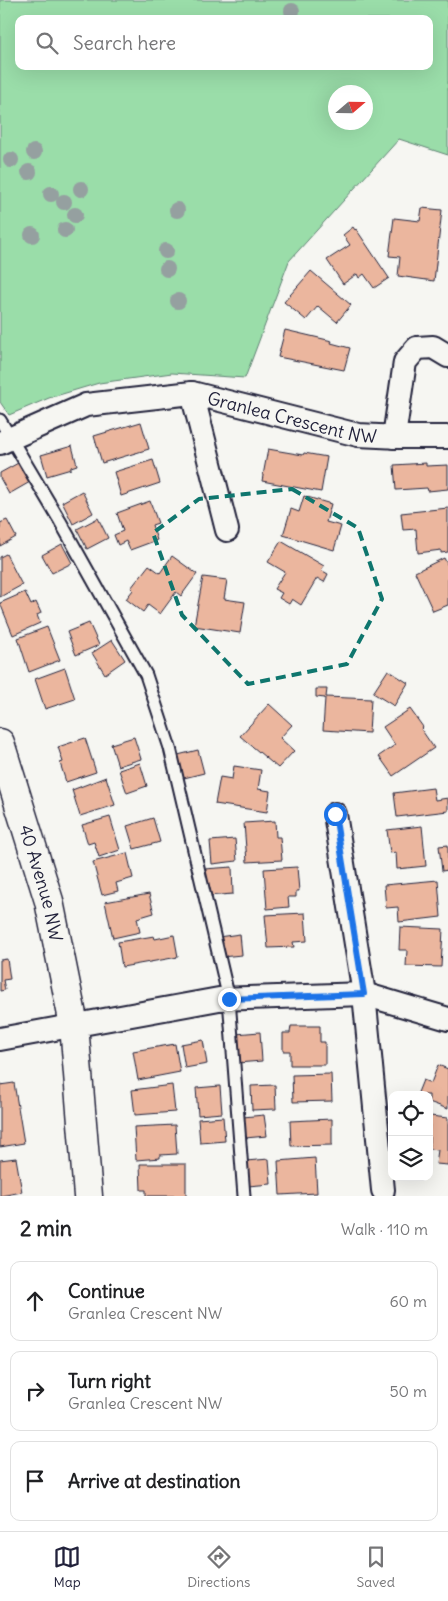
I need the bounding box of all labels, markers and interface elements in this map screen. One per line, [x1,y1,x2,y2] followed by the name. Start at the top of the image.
[15,15,433,70] search box
[33,29,61,57] icon: search
[73,31,176,55] text: Search here
[328,85,373,130] north arrow
[205,386,377,447] street label: Granlea Crescent NW
[324,803,347,826] route start
[14,822,68,943] street label: 40 Avenue NW
[218,988,241,1011] route end
[388,1091,433,1181] map controls
[388,1091,433,1136] button: locate
[388,1136,433,1181] button: layers
[20,1215,72,1242] text: 2 min
[341,1219,428,1239] text: Walk · 110 m
[68,1279,145,1303] text: Continue
[21,1287,49,1315] icon: ahead
[389,1291,427,1311] text: 60 m
[68,1303,222,1323] text: Granlea Crescent NW
[68,1369,151,1393] text: Turn right
[21,1377,49,1405] icon: right
[389,1381,427,1401] text: 50 m
[68,1393,222,1413] text: Granlea Crescent NW
[21,1467,49,1495] icon: arrive
[68,1469,241,1493] text: Arrive at destination
[53,1543,81,1591] tab: Map
[187,1543,250,1591] tab: Directions
[357,1543,395,1591] tab: Saved

